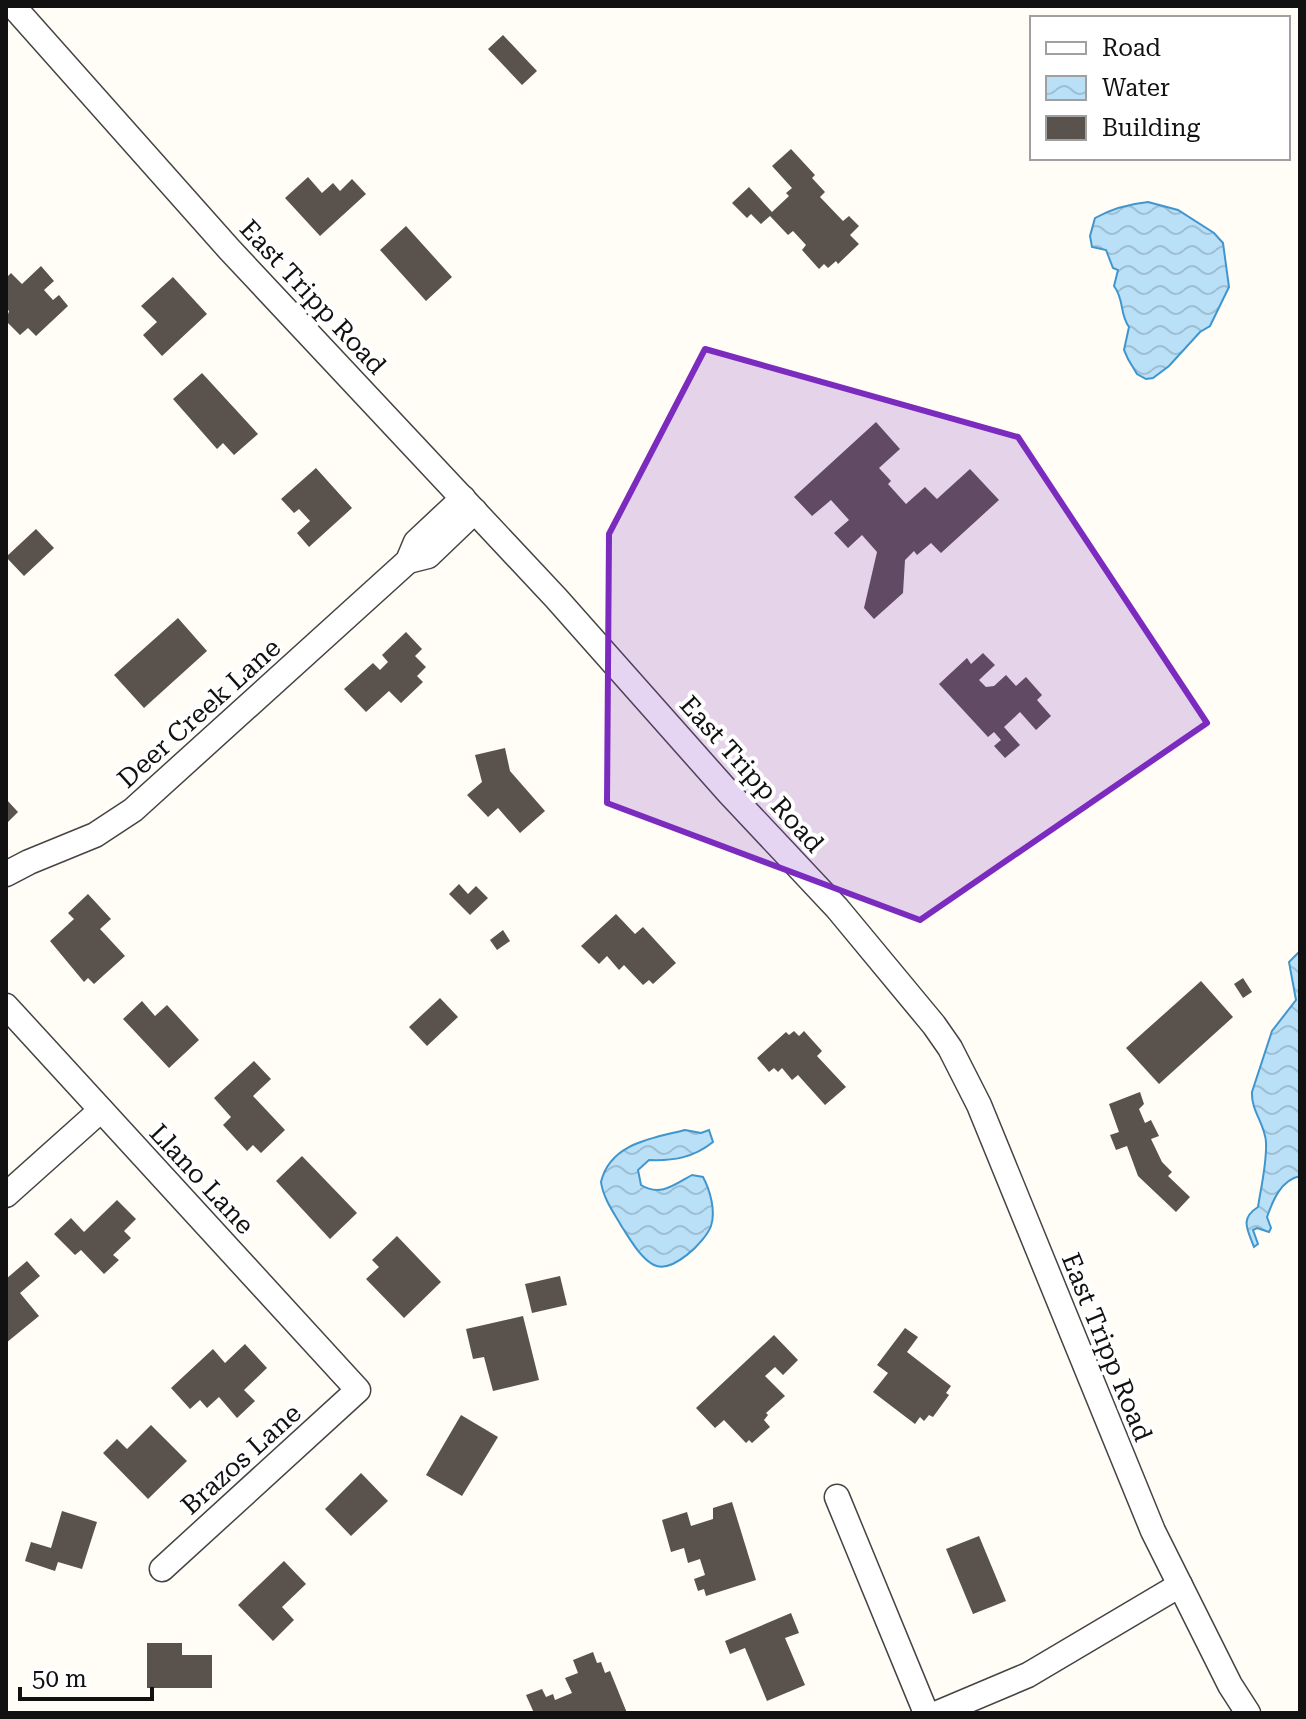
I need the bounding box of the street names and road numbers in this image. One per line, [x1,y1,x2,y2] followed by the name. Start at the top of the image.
[234,214,392,381] street label: East Tripp Road
[112,632,286,794] street label: Deer Creek Lane
[674,690,830,859] street label: East Tripp Road
[144,1118,260,1240] street label: Llano Lane
[1056,1249,1159,1446] street label: East Tripp Road
[175,1397,307,1521] street label: Brazos Lane

